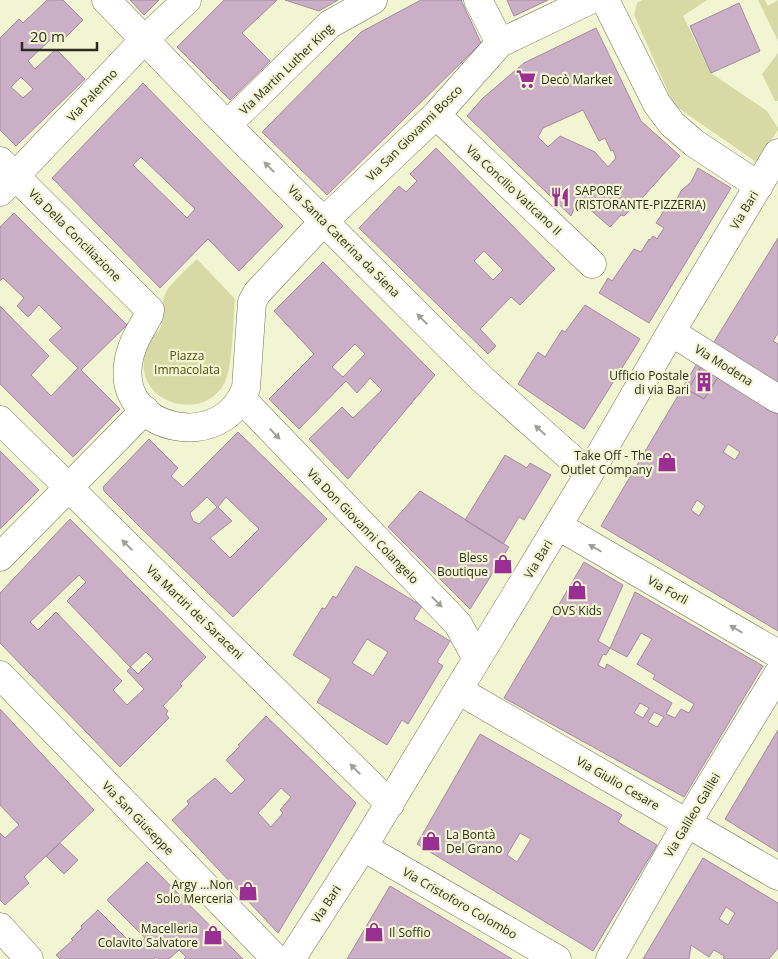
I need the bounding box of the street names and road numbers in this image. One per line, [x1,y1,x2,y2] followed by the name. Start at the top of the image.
[235,19,337,118] street label: Via Martin Luther King
[63,65,121,125] street label: Via Palermo
[362,81,466,185] street label: Via San Giovanni Bosco
[462,141,566,239] street label: Via Concilio Vaticano II
[284,181,404,301] street label: Via Santa Caterina da Siena
[25,185,125,285] street label: Via Della Conciliazione
[726,187,762,233] street label: Via Bari
[691,340,757,390] street label: Via Modena
[303,465,423,587] street label: Via Don Giovanni Colangelo
[520,536,556,582] street label: Via Bari
[143,561,247,663] street label: Via Martiri dei Saraceni
[645,572,691,608] street label: Via Forlì
[573,752,663,814] street label: Via Giulio Cesare
[660,770,724,860] street label: Via Galileo Galilei
[98,777,178,859] street label: Via San Giuseppe
[400,863,520,943] street label: Via Cristoforo Colombo
[307,882,345,926] street label: Via Bari

